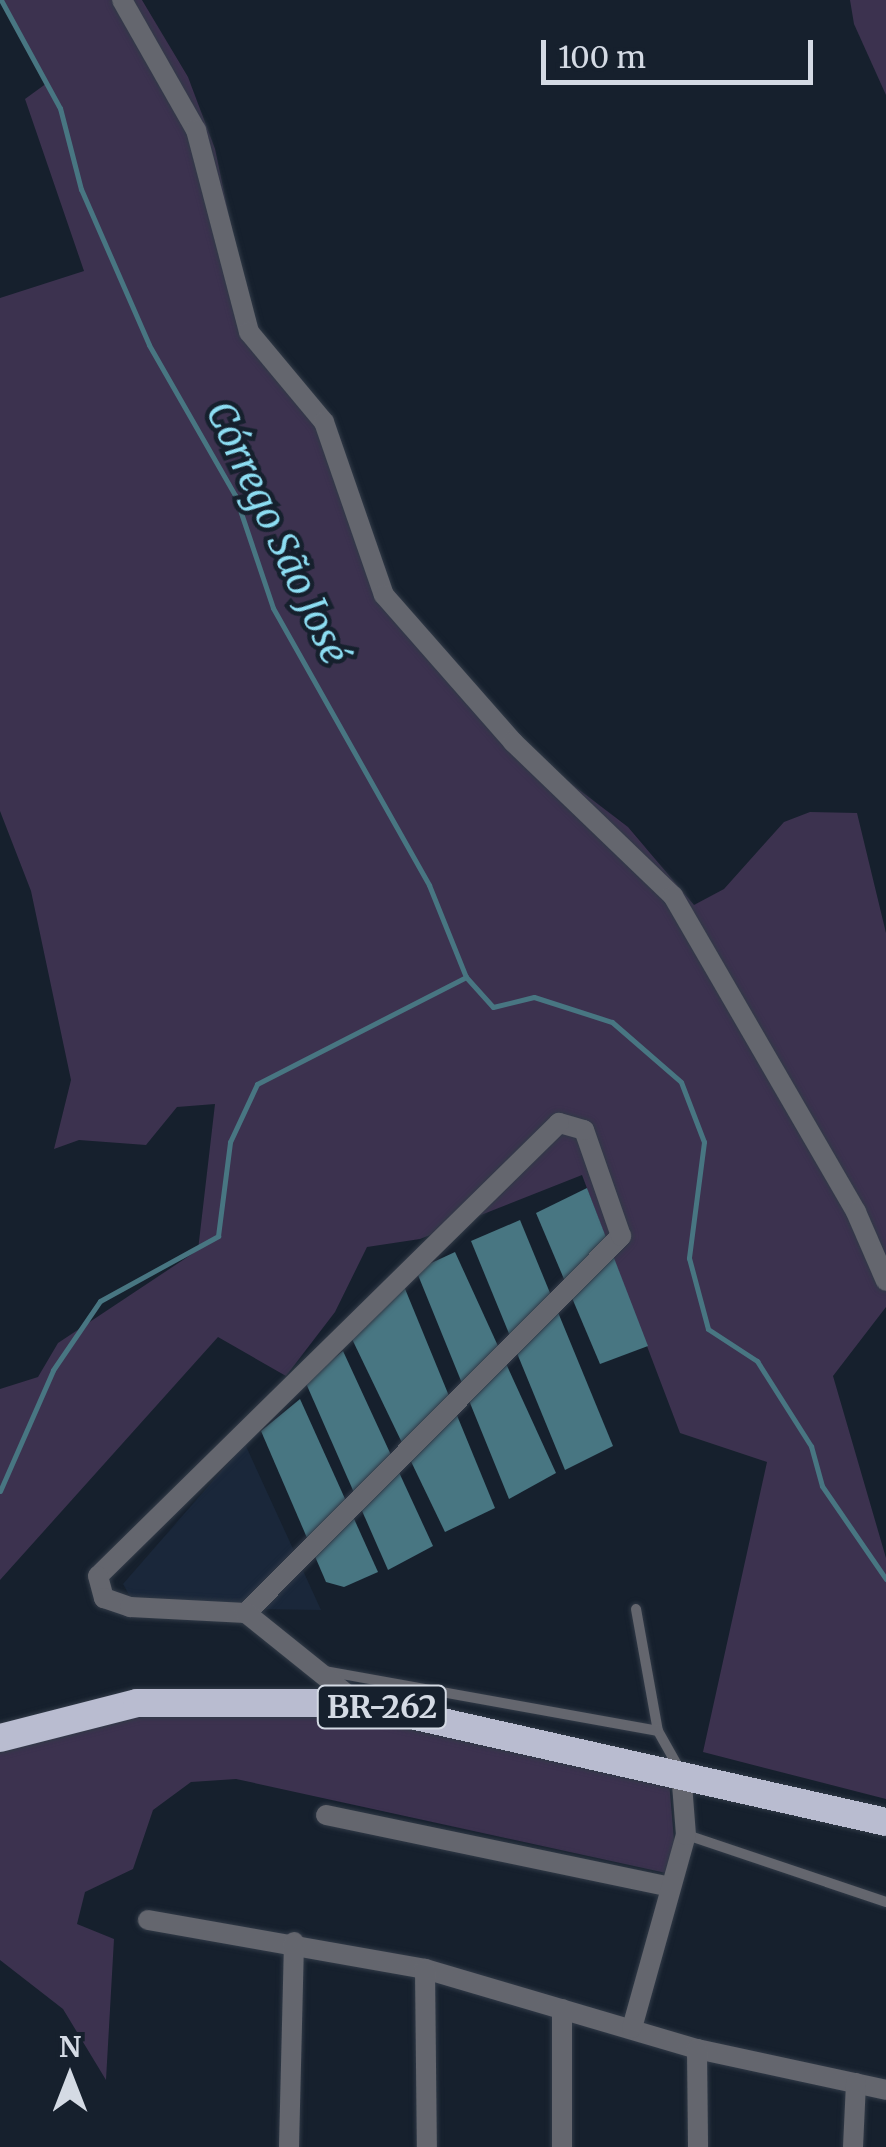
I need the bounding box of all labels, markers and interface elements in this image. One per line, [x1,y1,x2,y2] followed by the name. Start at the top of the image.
[546,20,818,82] scale bar
[558,38,646,76] text: 100 m
[196,395,358,671] water label: Córrego São José
[314,1680,450,1734] road number: BR-262
[20,2027,120,2127] north arrow
[59,2029,81,2065] text: N

